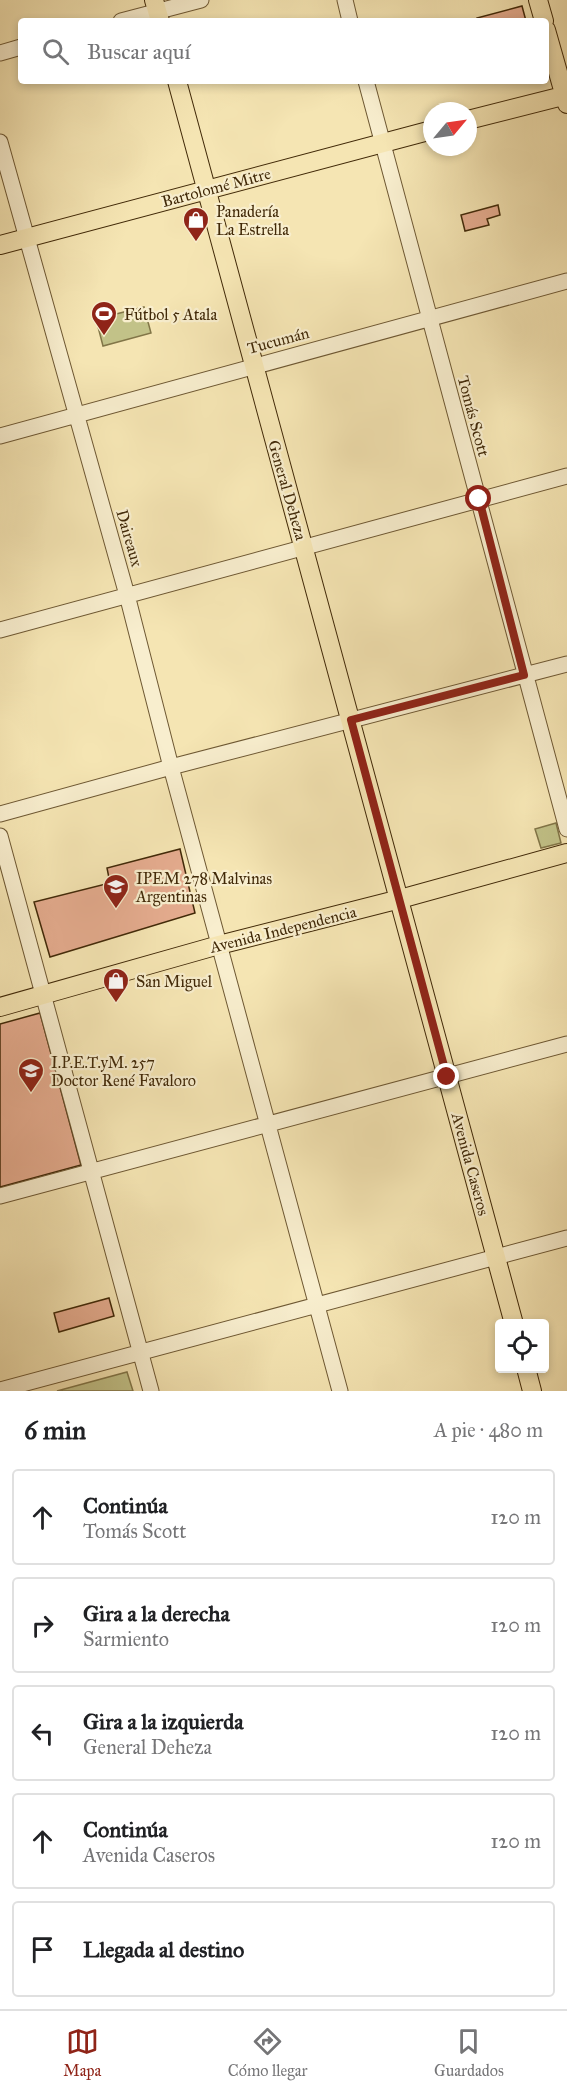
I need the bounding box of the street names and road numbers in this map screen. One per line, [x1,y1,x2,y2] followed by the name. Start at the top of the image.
[160,164,273,211] street label: Bartolomé Mitre
[245,323,312,358] street label: Tucumán
[454,374,493,459] street label: Tomás Scott
[264,438,311,543] street label: General Deheza
[112,507,147,569] street label: Daireaux
[207,902,359,957] street label: Avenida Independencia
[447,1110,493,1218] street label: Avenida Caseros

